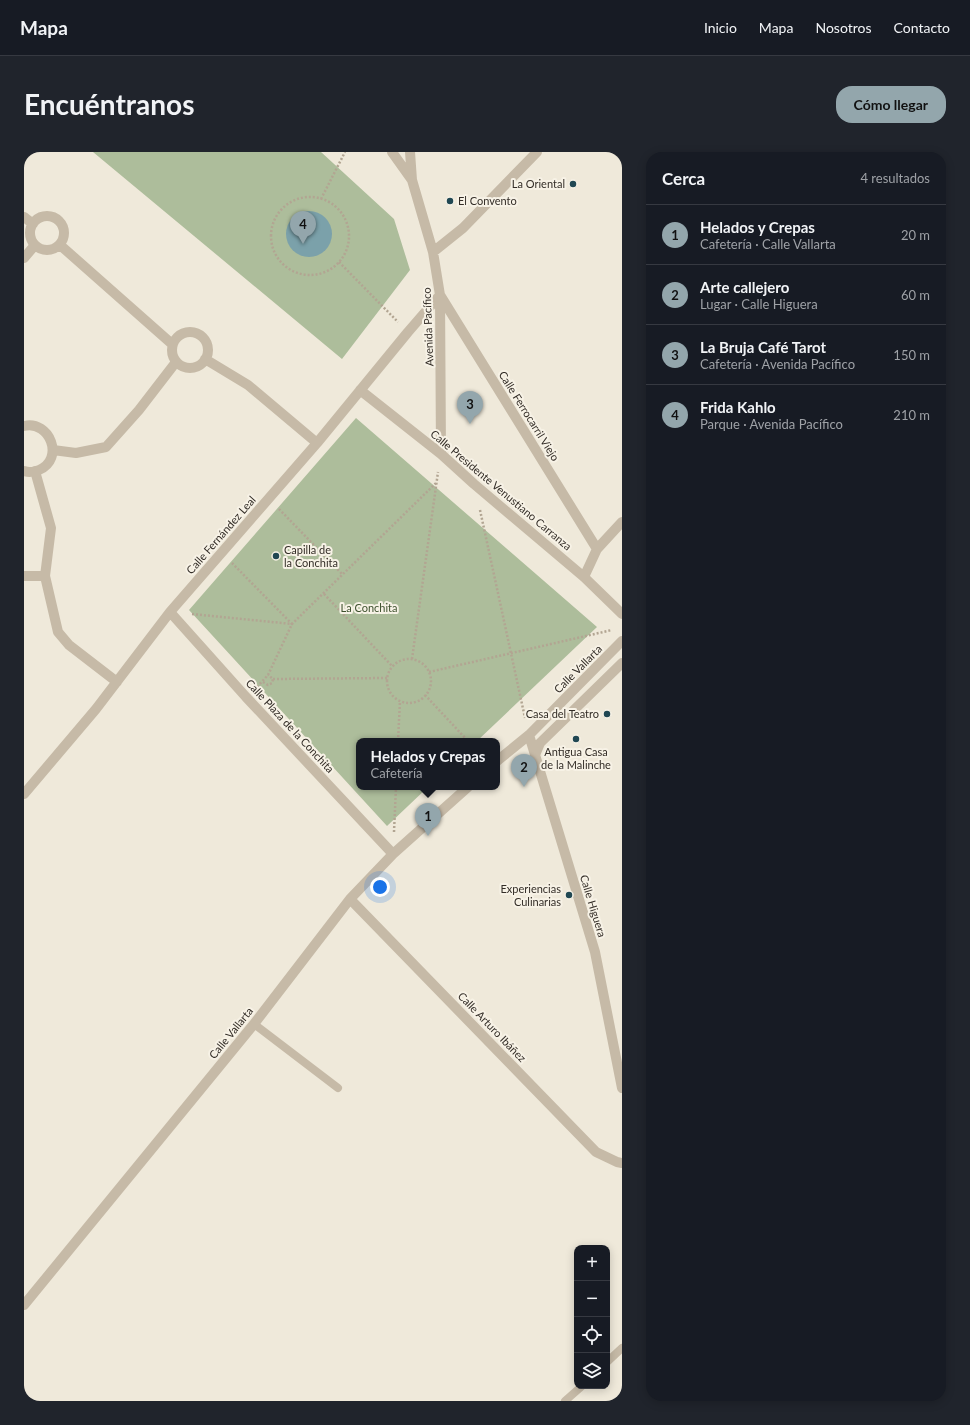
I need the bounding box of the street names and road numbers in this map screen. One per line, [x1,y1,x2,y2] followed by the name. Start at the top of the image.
[420,287,435,367] street label: Avenida Pacífico
[497,368,562,463] street label: Calle Ferrocarril Viejo
[428,427,574,552] street label: Calle Presidente Venustiano Carranza
[183,493,258,576] street label: Calle Fernández Leal
[551,642,604,695] street label: Calle Vallarta
[244,676,337,775] street label: Calle Plaza de la Conchita
[578,873,609,939] street label: Calle Higuera
[456,989,529,1064] street label: Calle Arturo Ibáñez
[206,1004,255,1061] street label: Calle Vallarta

